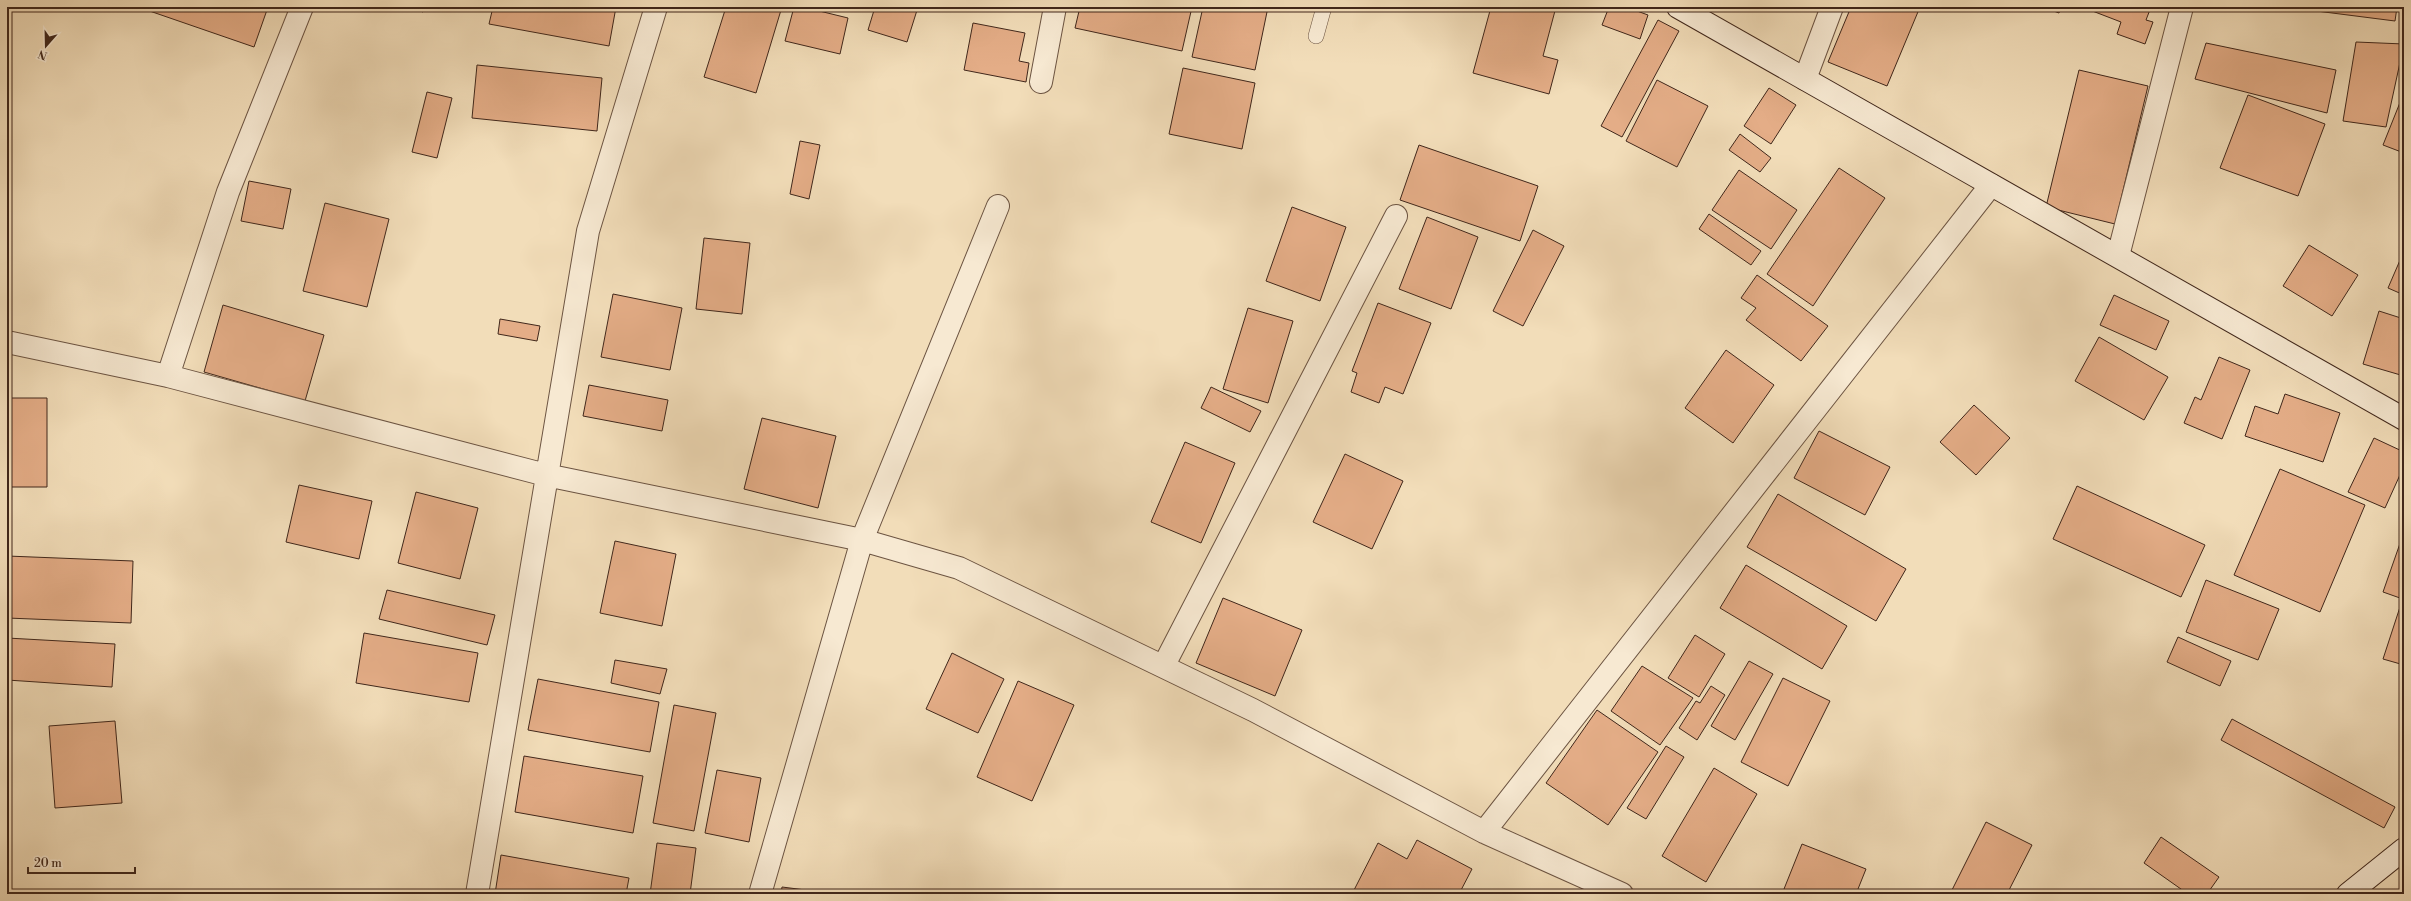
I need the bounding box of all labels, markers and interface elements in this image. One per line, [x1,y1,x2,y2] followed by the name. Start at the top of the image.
[26,26,66,66] north arrow
[36,46,49,63] text: N
[28,849,135,875] scale bar
[34,856,62,871] text: 20 m

